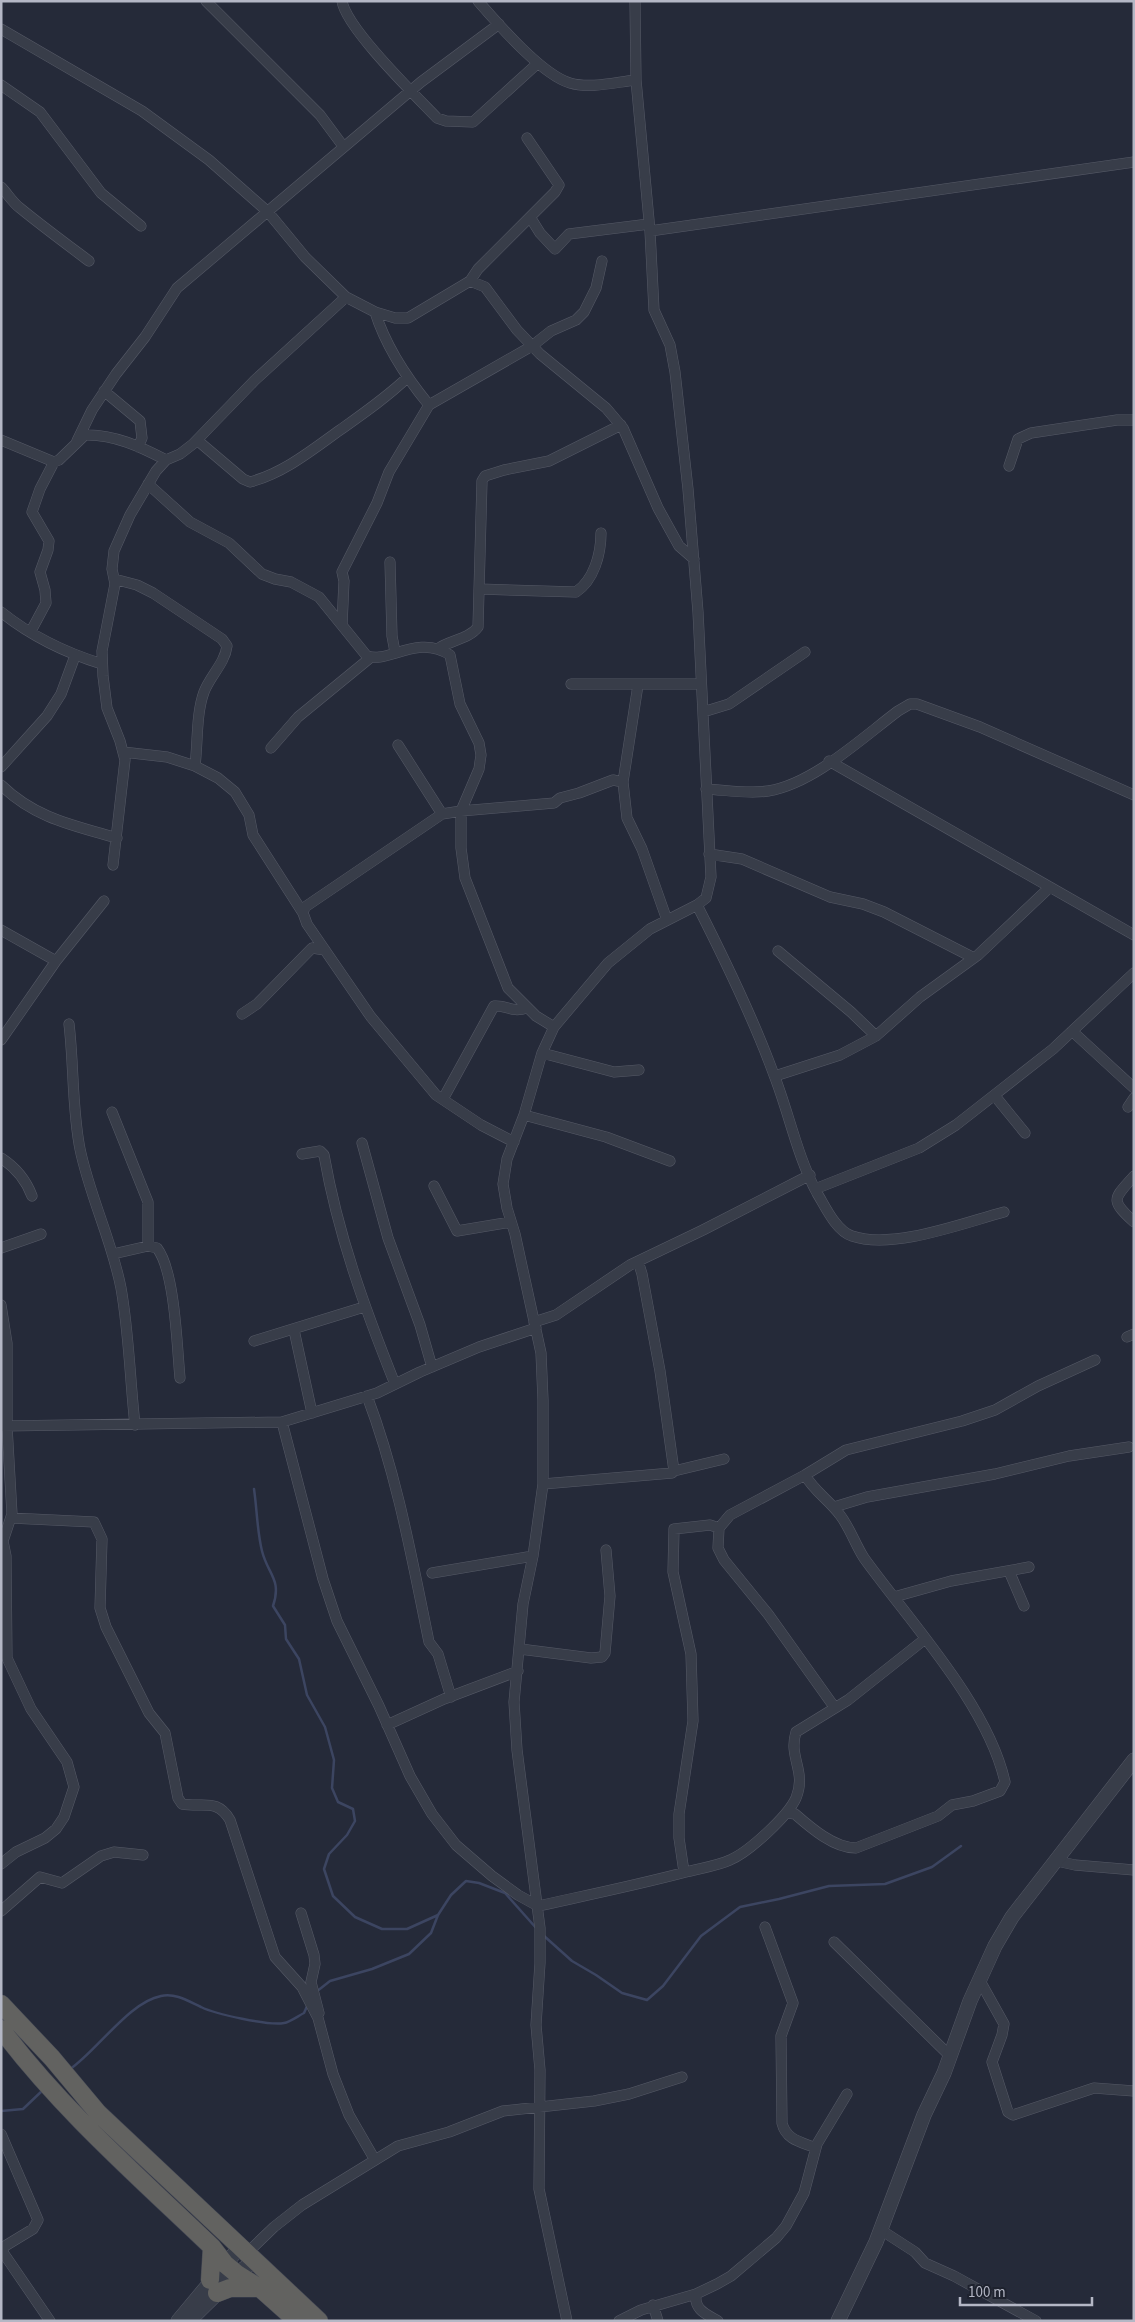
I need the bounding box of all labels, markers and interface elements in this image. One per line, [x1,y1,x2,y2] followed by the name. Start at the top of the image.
[960,2274,1092,2306] scale bar
[968,2282,1006,2303] text: 100 m

